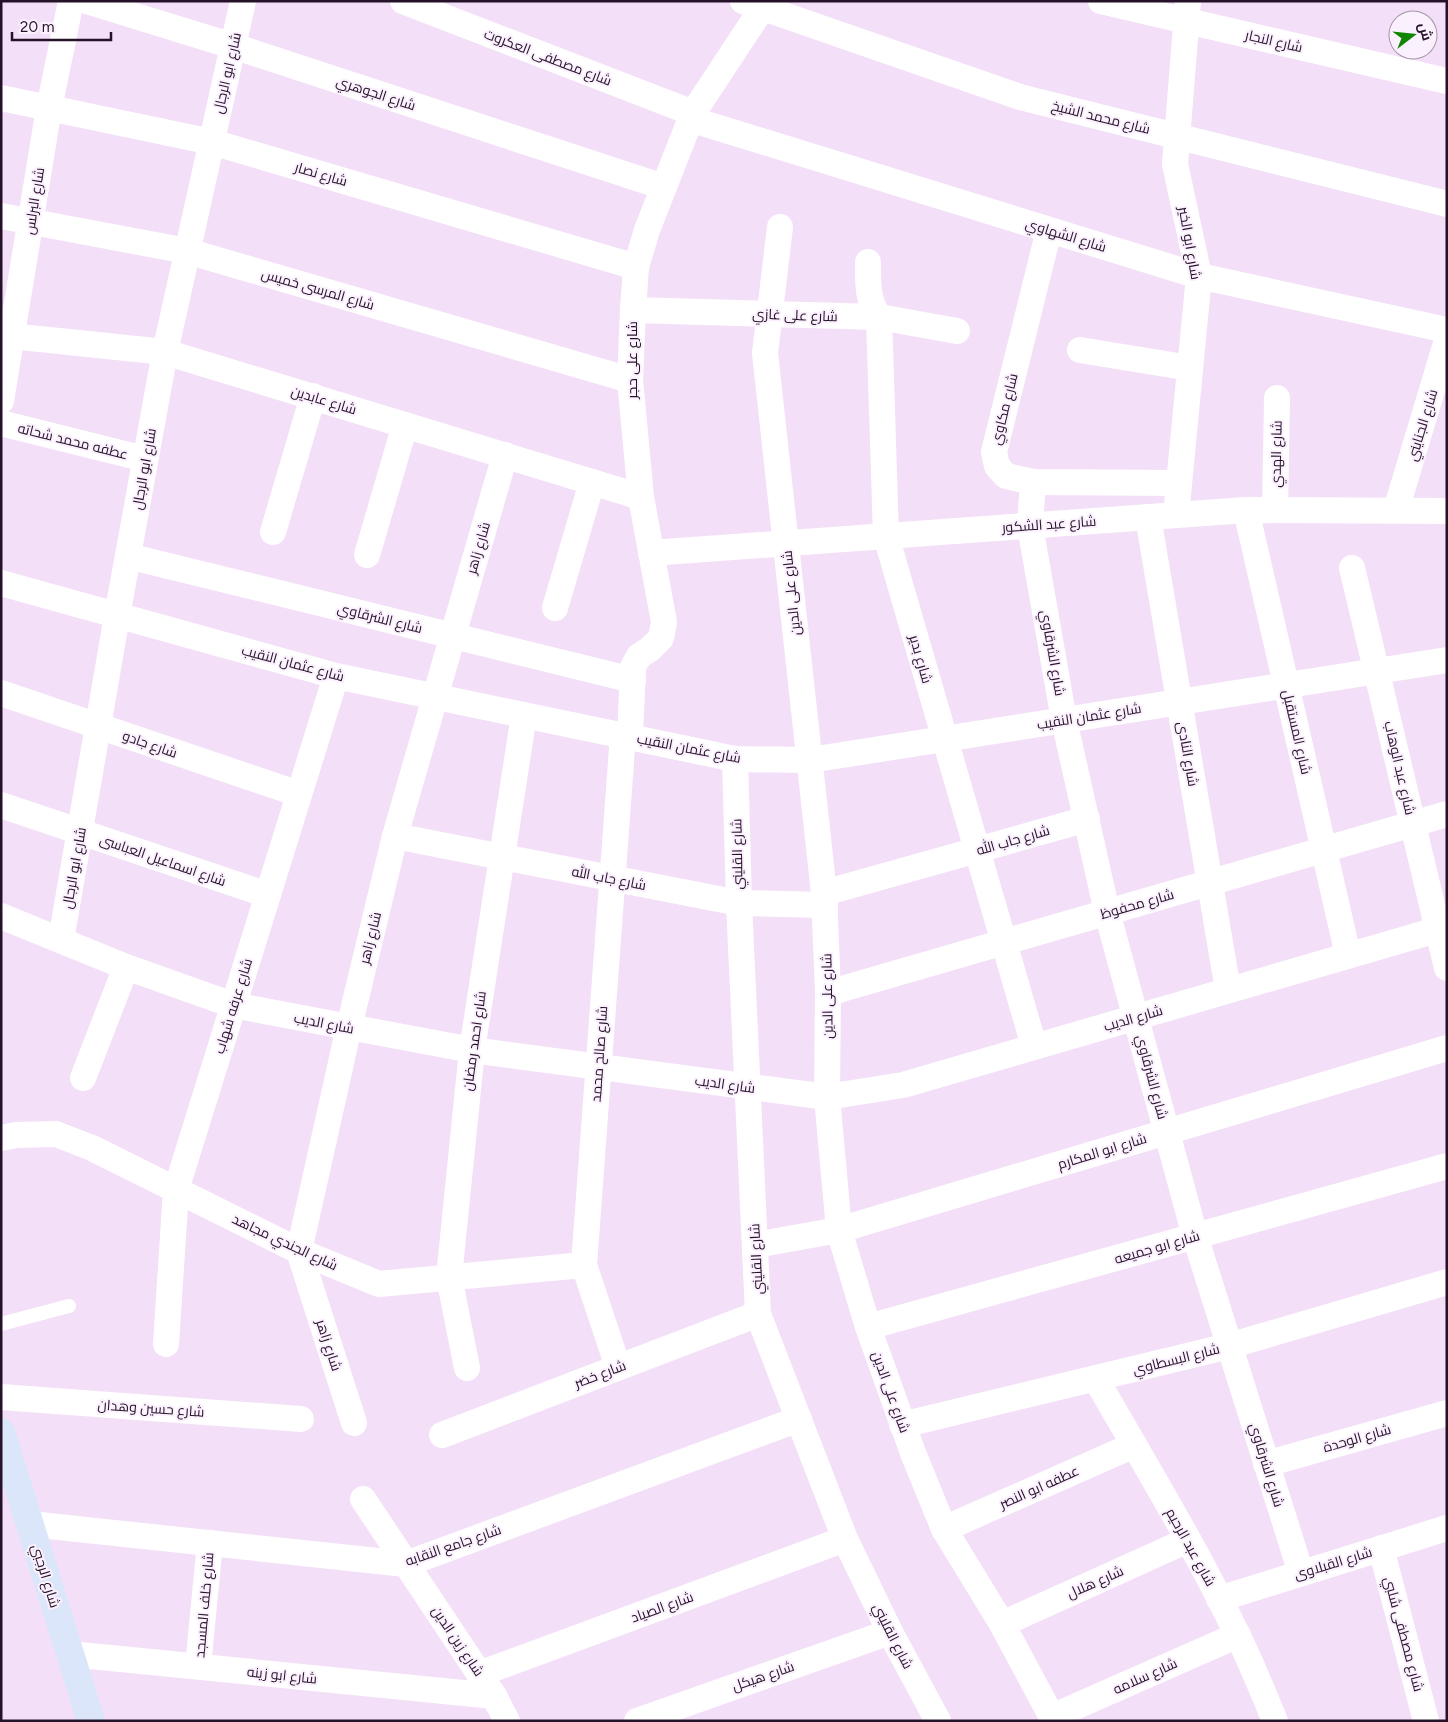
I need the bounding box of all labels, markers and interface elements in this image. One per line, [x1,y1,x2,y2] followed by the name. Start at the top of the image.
[12,10,111,42] scale bar
[1388,10,1438,60] north arrow
[20,18,54,36] text: 20 m
[1414,21,1436,43] text: ش
[482,25,614,90] street label: شارع مصطفى العكروت
[1242,26,1304,56] street label: شارع النجار
[210,31,245,115] street label: شارع ابو الرجال
[333,73,418,117] street label: شارع الجوهري
[1050,97,1152,138] street label: شارع محمد الشيخ
[292,159,349,190] street label: شارع نصار
[21,166,48,236] street label: شارع البرلس
[1175,204,1204,281] street label: شارع ابو الخير
[1022,215,1108,259] street label: شارع الشهاوي
[259,265,376,314] street label: شارع المرسى خميس
[752,306,838,328] street label: شارع على غازي
[624,321,641,400] street label: شارع على حجر
[987,372,1024,447] street label: شارع مكاوي
[289,382,359,419] street label: شارع عابدين
[1404,387,1444,464] street label: شارع الجنايني
[16,420,130,463] street label: عطفه محمد شحاته
[1267,420,1289,488] street label: شارع الهدي
[129,427,160,511] street label: شارع ابو الرجال
[1000,513,1097,536] street label: شارع عبد الشكور
[463,520,494,577] street label: شارع زاهر
[779,549,804,636] street label: شارع على الدين
[335,600,424,640] street label: شارع الشرقاوي
[1034,609,1068,698] street label: شارع الشرقاوي
[905,632,936,685] street label: شارع بدير
[240,642,346,685] street label: شارع عثمان النقيب
[1278,688,1315,776] street label: شارع المستقبل
[1036,700,1143,733] street label: شارع عثمان النقيب
[1380,719,1419,817] street label: شارع عبد الوهاب
[1173,720,1202,788] street label: شارع النادى
[120,727,179,762] street label: شارع جادو
[635,730,742,767] street label: شارع عثمان النقيب
[728,818,750,890] street label: شارع القليني
[974,821,1052,859] street label: شارع جاب الله
[59,826,90,910] street label: شارع ابو الرجال
[97,831,228,890] street label: شارع اسماعيل العباسى
[570,862,648,894] street label: شارع جاب الله
[1098,886,1176,923] street label: شارع محفوظ
[356,910,385,967] street label: شارع زاهر
[818,953,837,1039] street label: شارع على الدين
[211,956,256,1056] street label: شارع عرفه شهاب
[459,990,490,1092] street label: شارع احمد رمضان
[1102,1002,1165,1035] street label: شارع الديب
[588,1005,611,1103] street label: شارع صالح محمد
[292,1009,355,1038] street label: شارع الديب
[1129,1033,1171,1122] street label: شارع الشرقاوي
[694,1072,756,1097] street label: شارع الديب
[1055,1130,1149,1174] street label: شارع ابو المكارم
[228,1211,340,1277] street label: شارع الجندي مجاهد
[746,1223,770,1295] street label: شارع القليني
[1113,1227,1202,1268] street label: شارع ابو جميعه
[312,1316,345,1373] street label: شارع زاهر
[1131,1340,1222,1381] street label: شارع البسطاوي
[868,1349,913,1435] street label: شارع على الدين
[571,1357,628,1392] street label: شارع خضر
[97,1396,205,1421] street label: شارع حسين وهدان
[1243,1421,1287,1510] street label: شارع الشرقاوي
[1321,1421,1393,1456] street label: شارع الوحدة
[996,1462,1082,1513] street label: عطفه ابو النصر
[1161,1505,1219,1590] street label: شارع عبد الرحيم
[403,1521,503,1570] street label: شارع جامع النقابه
[25,1542,63,1611] street label: شارع الرجبي
[1292,1544,1374,1583] street label: شارع القبلاوى
[191,1552,218,1659] street label: شارع خلف المسجد
[1064,1562,1126,1603] street label: شارع هلال
[1377,1575,1427,1694] street label: شارع مصطفى شلبي
[629,1588,696,1627] street label: شارع الصياد
[866,1601,916,1673] street label: شارع القليني
[428,1603,487,1680] street label: شارع زين الدين
[1110,1655,1180,1698] street label: شارع سلامه
[730,1658,797,1695] street label: شارع هيكل
[246,1663,318,1688] street label: شارع ابو زينه

